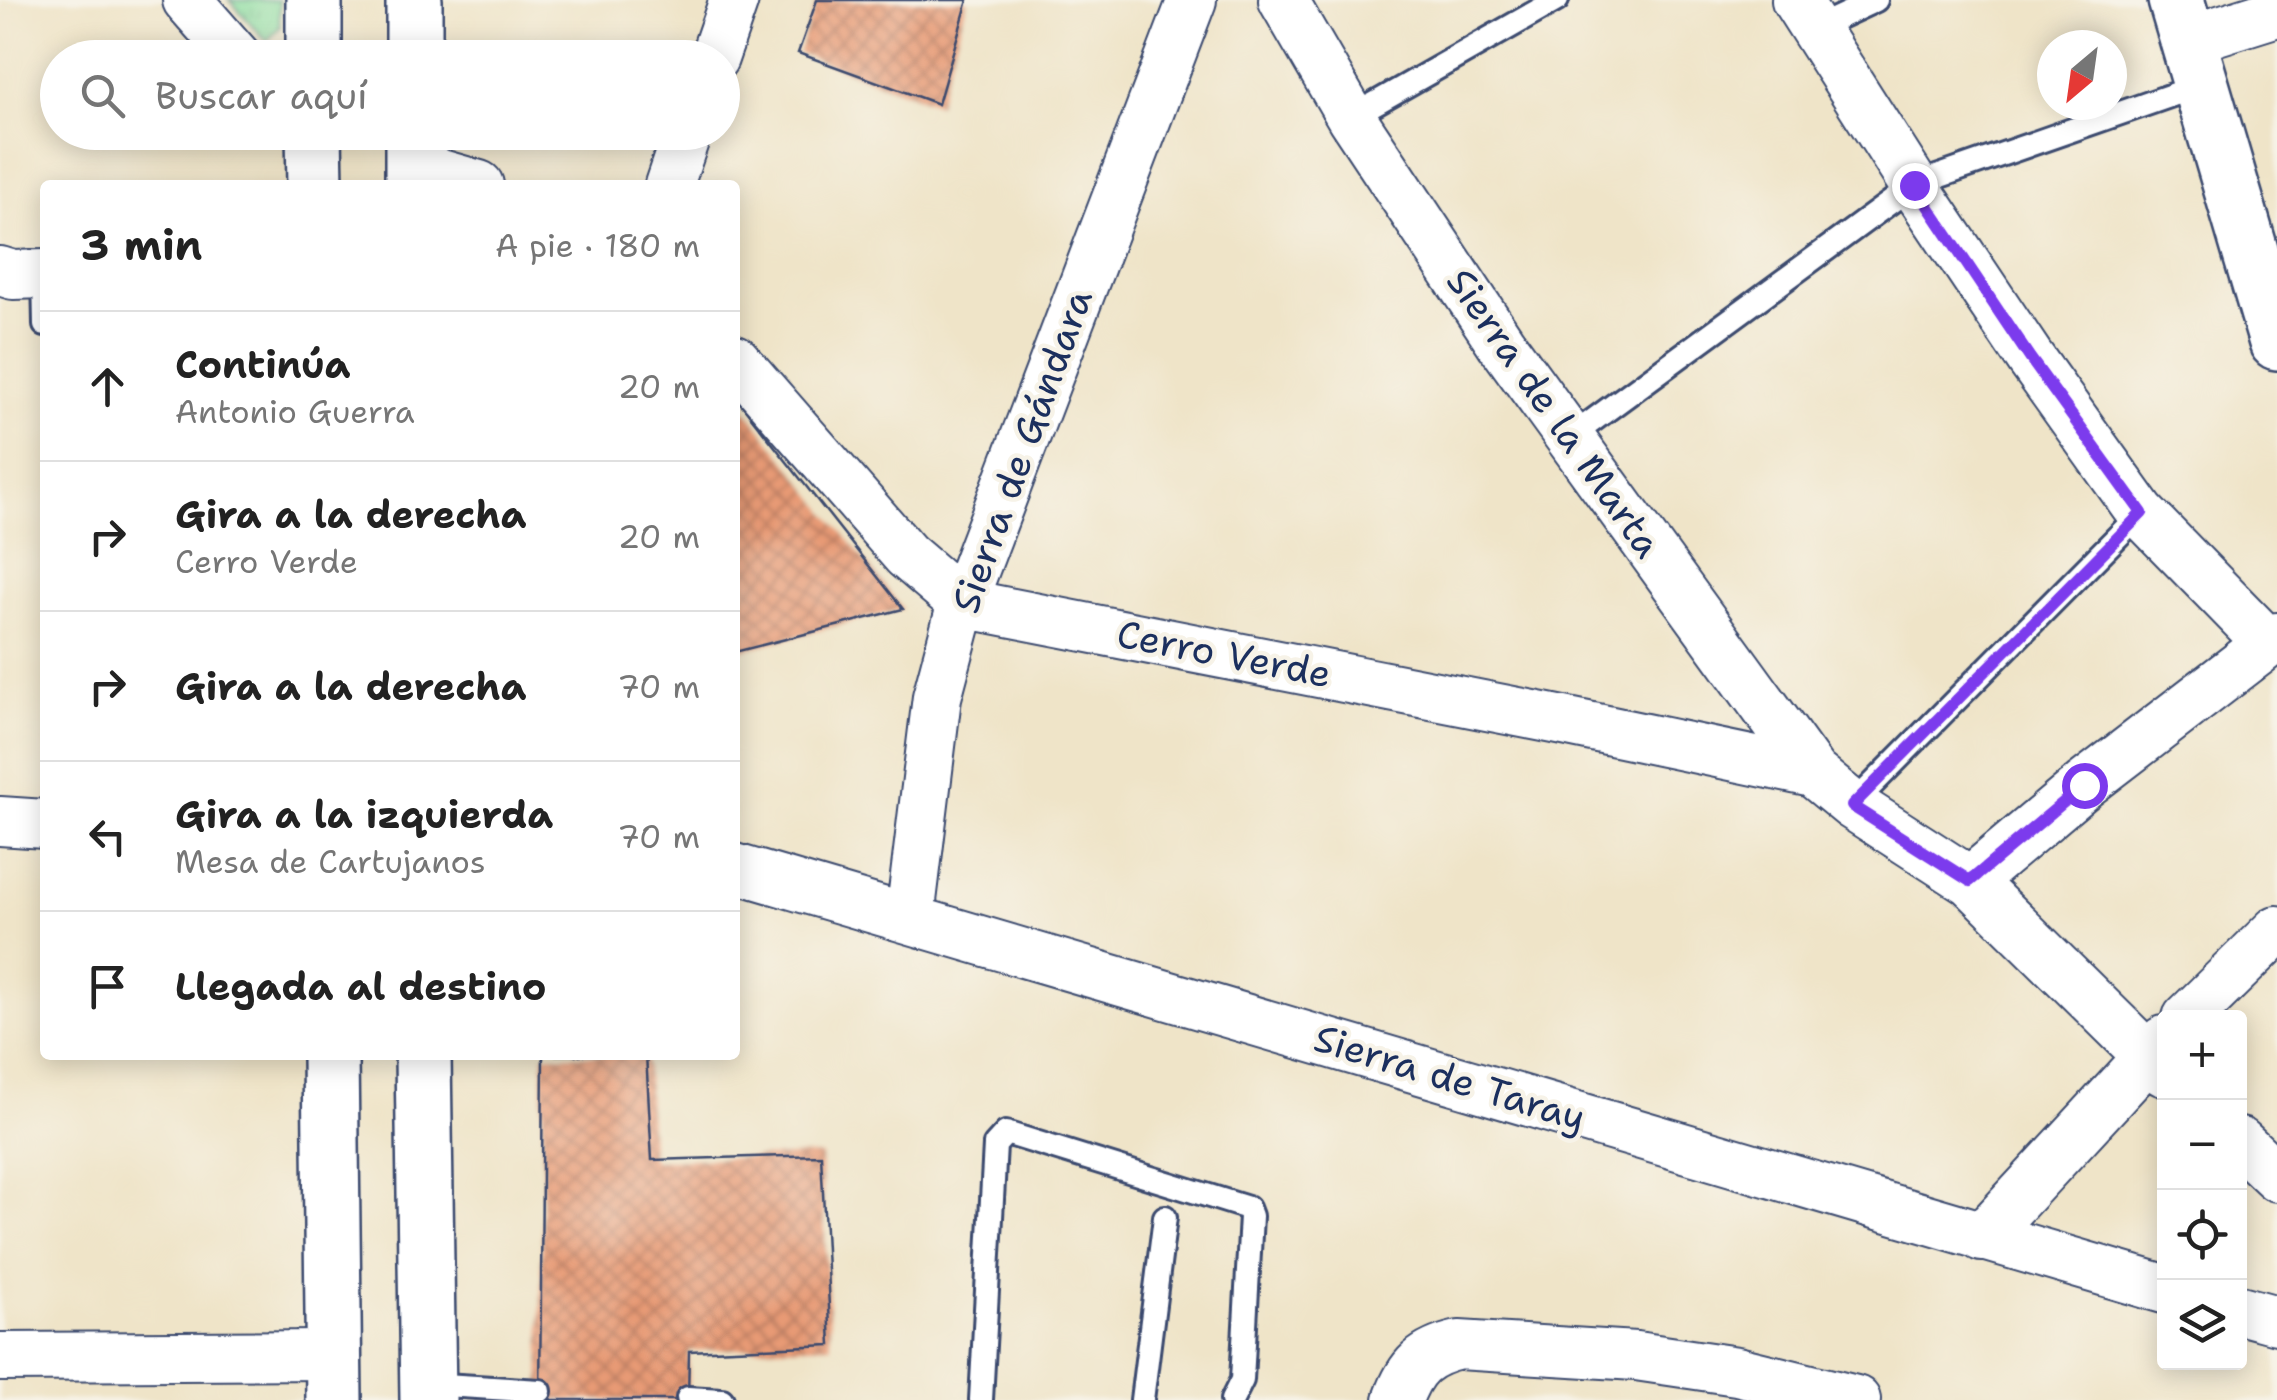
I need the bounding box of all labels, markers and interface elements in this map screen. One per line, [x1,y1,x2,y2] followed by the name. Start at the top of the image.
[2037,30,2127,120] north arrow
[40,40,740,150] search box
[75,68,130,123] icon: search
[155,70,368,121] text: Buscar aquí
[1892,163,1938,209] route end
[80,217,202,273] text: 3 min
[495,224,700,267] text: A pie · 180 m
[1435,258,1674,568] street label: Sierra de la Marta
[939,282,1104,620] street label: Sierra de Gándara
[175,339,350,390] text: Continúa
[80,359,135,414] icon: ahead
[618,365,700,408] text: 20 m
[175,390,415,433] text: Antonio Guerra
[175,489,527,540] text: Gira a la derecha
[80,509,135,564] icon: right
[618,515,700,558] text: 20 m
[175,540,358,583] text: Cerro Verde
[1113,608,1336,699] street label: Cerro Verde
[80,659,135,714] icon: right
[175,661,527,712] text: Gira a la derecha
[617,665,700,708] text: 70 m
[2062,763,2108,809] route start
[175,789,553,840] text: Gira a la izquierda
[80,809,135,864] icon: left
[617,815,700,858] text: 70 m
[175,840,486,883] text: Mesa de Cartujanos
[80,959,135,1014] icon: arrive
[175,961,546,1012] text: Llegada al destino
[2157,1010,2247,1370] map controls
[2157,1010,2247,1100] button: +
[1308,1012,1592,1143] street label: Sierra de Taray
[2157,1100,2247,1190] button: −
[2157,1190,2247,1280] button: locate
[2157,1280,2247,1370] button: layers

